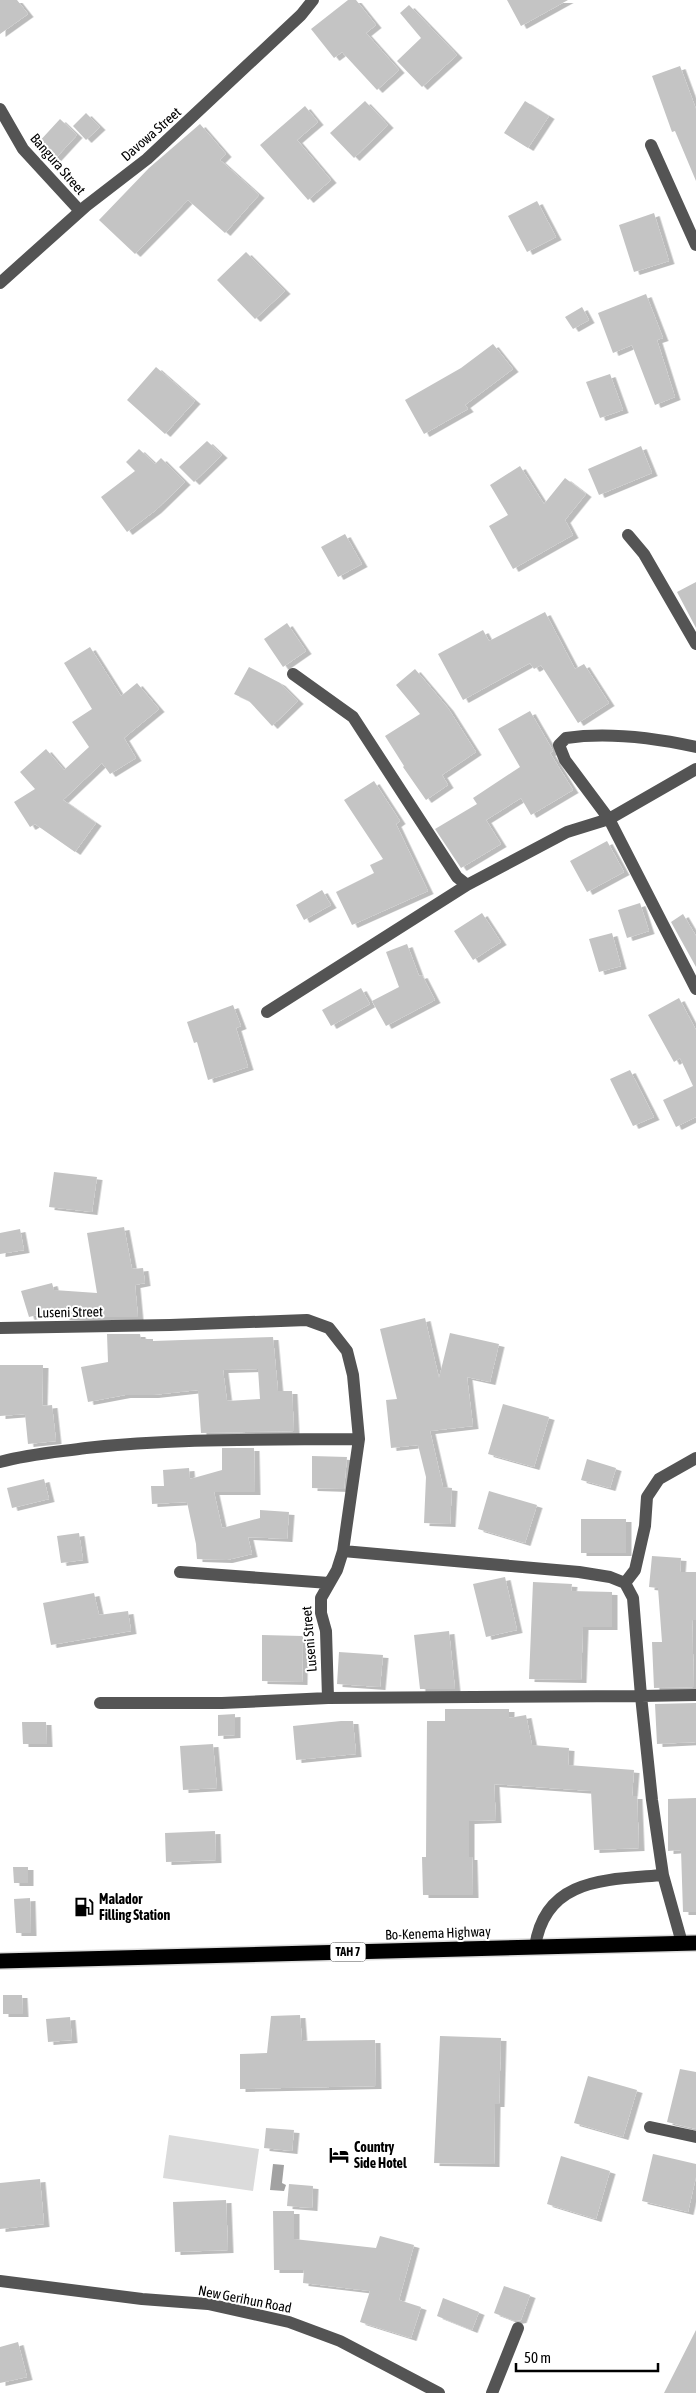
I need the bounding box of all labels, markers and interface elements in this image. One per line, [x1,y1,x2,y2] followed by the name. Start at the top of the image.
[118,104,184,164] street label: Davowa Street
[27,130,89,198] street label: Bangura Street
[37,1303,103,1321] street label: Luseni Street
[298,1605,320,1673] street label: Luseni Street
[99,1891,170,1923] place label: Malador Filling Station
[73,1896,95,1918] fuel station icon: Malador Filling Station
[385,1923,491,1943] street label: Bo-Kenema Highway
[330,1942,366,1961] road number: TAH 7
[354,2139,407,2171] place label: Country Side Hotel
[328,2144,350,2166] hotel icon: Country Side Hotel
[197,2282,293,2316] street label: New Gerihun Road
[516,2340,658,2372] scale bar
[524,2349,551,2366] text: 50 m

